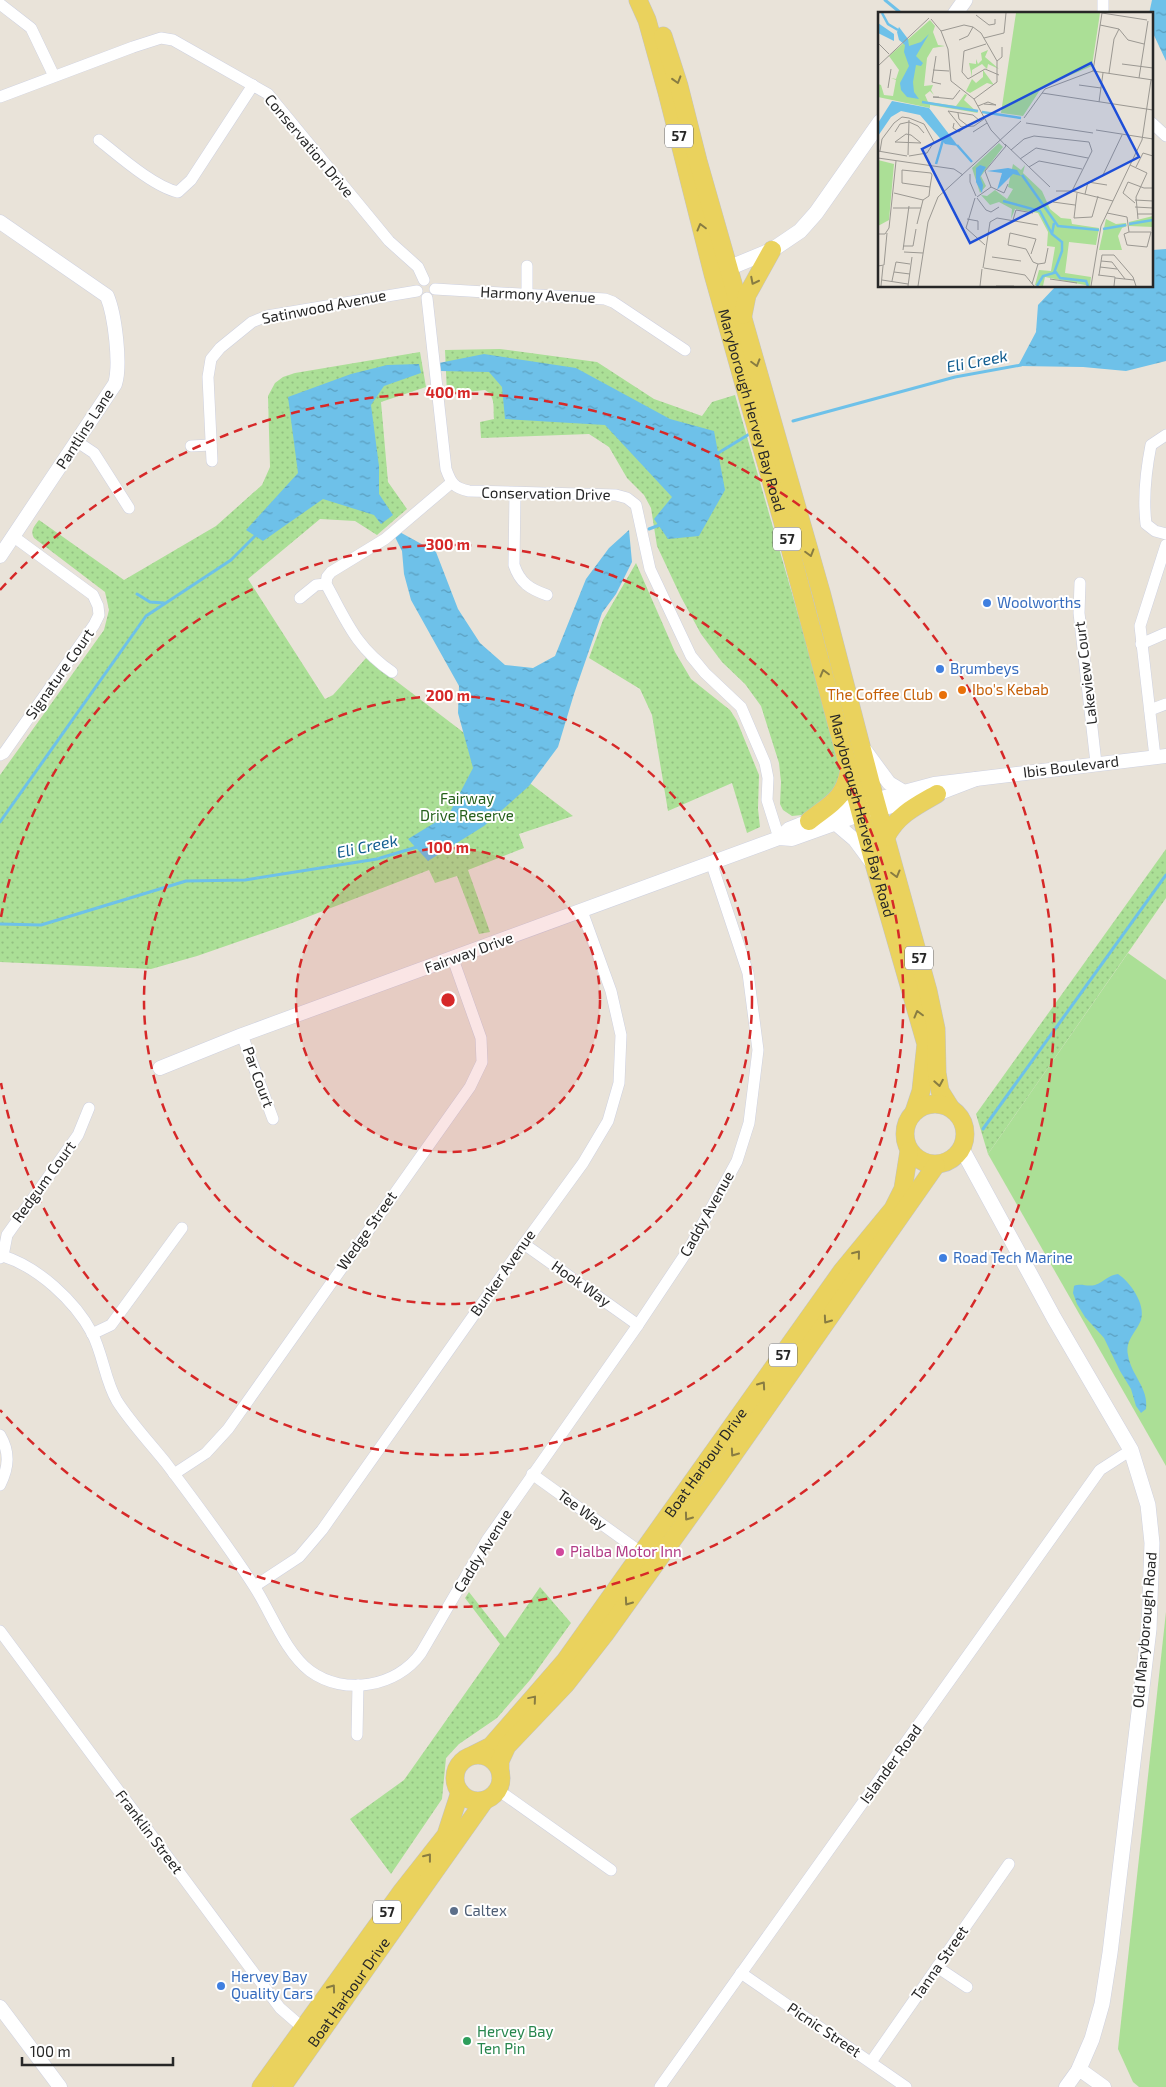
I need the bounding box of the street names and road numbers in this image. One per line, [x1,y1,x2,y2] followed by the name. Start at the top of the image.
[261,90,358,201] street label: Conservation Drive
[665,124,693,148] road number: 57
[480,282,596,306] street label: Harmony Avenue
[260,285,387,327] street label: Satinwood Avenue
[715,307,789,514] street label: Maryborough Hervey Bay Road
[52,385,117,472] street label: Pantlins Lane
[481,483,611,503] street label: Conservation Drive
[773,528,801,550] road number: 57
[1070,620,1100,726] street label: Lakeview Court
[21,624,97,722] street label: Signature Court
[827,712,899,919] street label: Maryborough Hervey Bay Road
[1022,751,1120,781] street label: Ibis Boulevard
[422,928,515,976] street label: Fairway Drive
[905,946,933,970] road number: 57
[240,1044,278,1110] street label: Par Court
[8,1137,79,1226] street label: Redgum Court
[675,1168,737,1259] street label: Caddy Avenue
[332,1187,400,1273] street label: Wedge Street
[466,1226,539,1319] street label: Bunker Avenue
[549,1256,615,1310] street label: Hook Way
[769,1344,797,1366] road number: 57
[660,1404,750,1520] street label: Boat Harbour Drive
[554,1485,611,1533] street label: Tee Way
[449,1505,515,1595] street label: Caddy Avenue
[1128,1551,1160,1709] street label: Old Maryborough Road
[856,1720,925,1806] street label: Islander Road
[112,1786,187,1877] street label: Franklin Street
[373,1900,401,1924] road number: 57
[907,1922,971,2003] street label: Tanna Street
[303,1934,393,2050] street label: Boat Harbour Drive
[784,1998,865,2060] street label: Picnic Street

